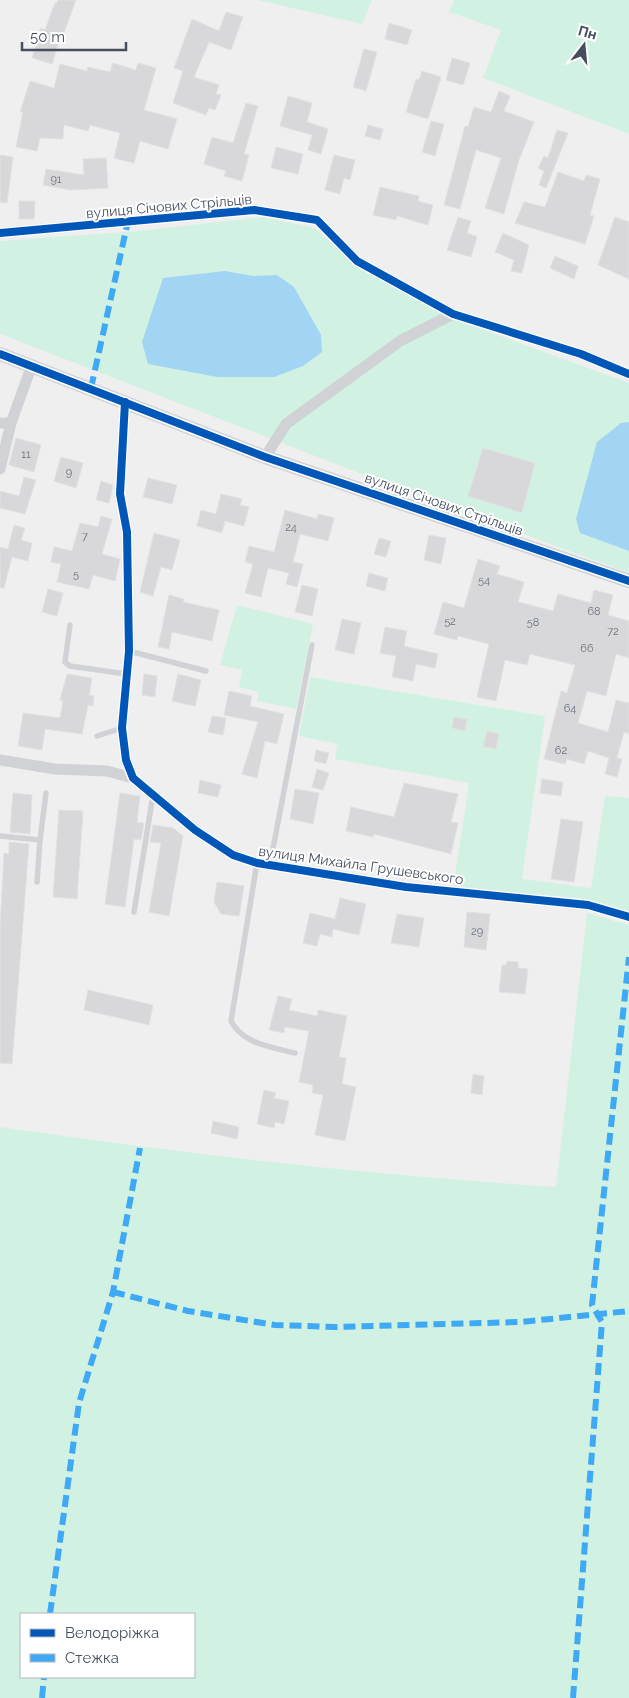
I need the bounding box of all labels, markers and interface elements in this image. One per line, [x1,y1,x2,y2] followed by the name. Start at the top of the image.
[22,20,126,52] scale bar
[559,20,609,70] north arrow
[576,22,599,43] text: Пн
[30,28,65,46] text: 50 m
[50,173,62,186] house number: 91
[85,191,253,221] street label: вулиця Січових Стрільців
[21,448,31,461] house number: 11
[66,466,72,479] house number: 9
[363,469,525,539] street label: вулиця Січових Стрільців
[285,521,297,534] house number: 24
[82,530,88,543] house number: 7
[73,568,79,581] house number: 5
[478,574,490,587] house number: 54
[587,605,601,618] house number: 68
[444,615,456,628] house number: 52
[527,616,539,629] house number: 58
[607,625,619,638] house number: 72
[580,642,594,655] house number: 66
[564,702,576,715] house number: 64
[555,744,567,757] house number: 62
[257,843,465,887] street label: вулиця Михайла Грушевського
[471,925,483,938] house number: 29
[20,1613,195,1678] legend
[65,1624,159,1642] text: Велодоріжка
[65,1649,119,1667] text: Стежка

